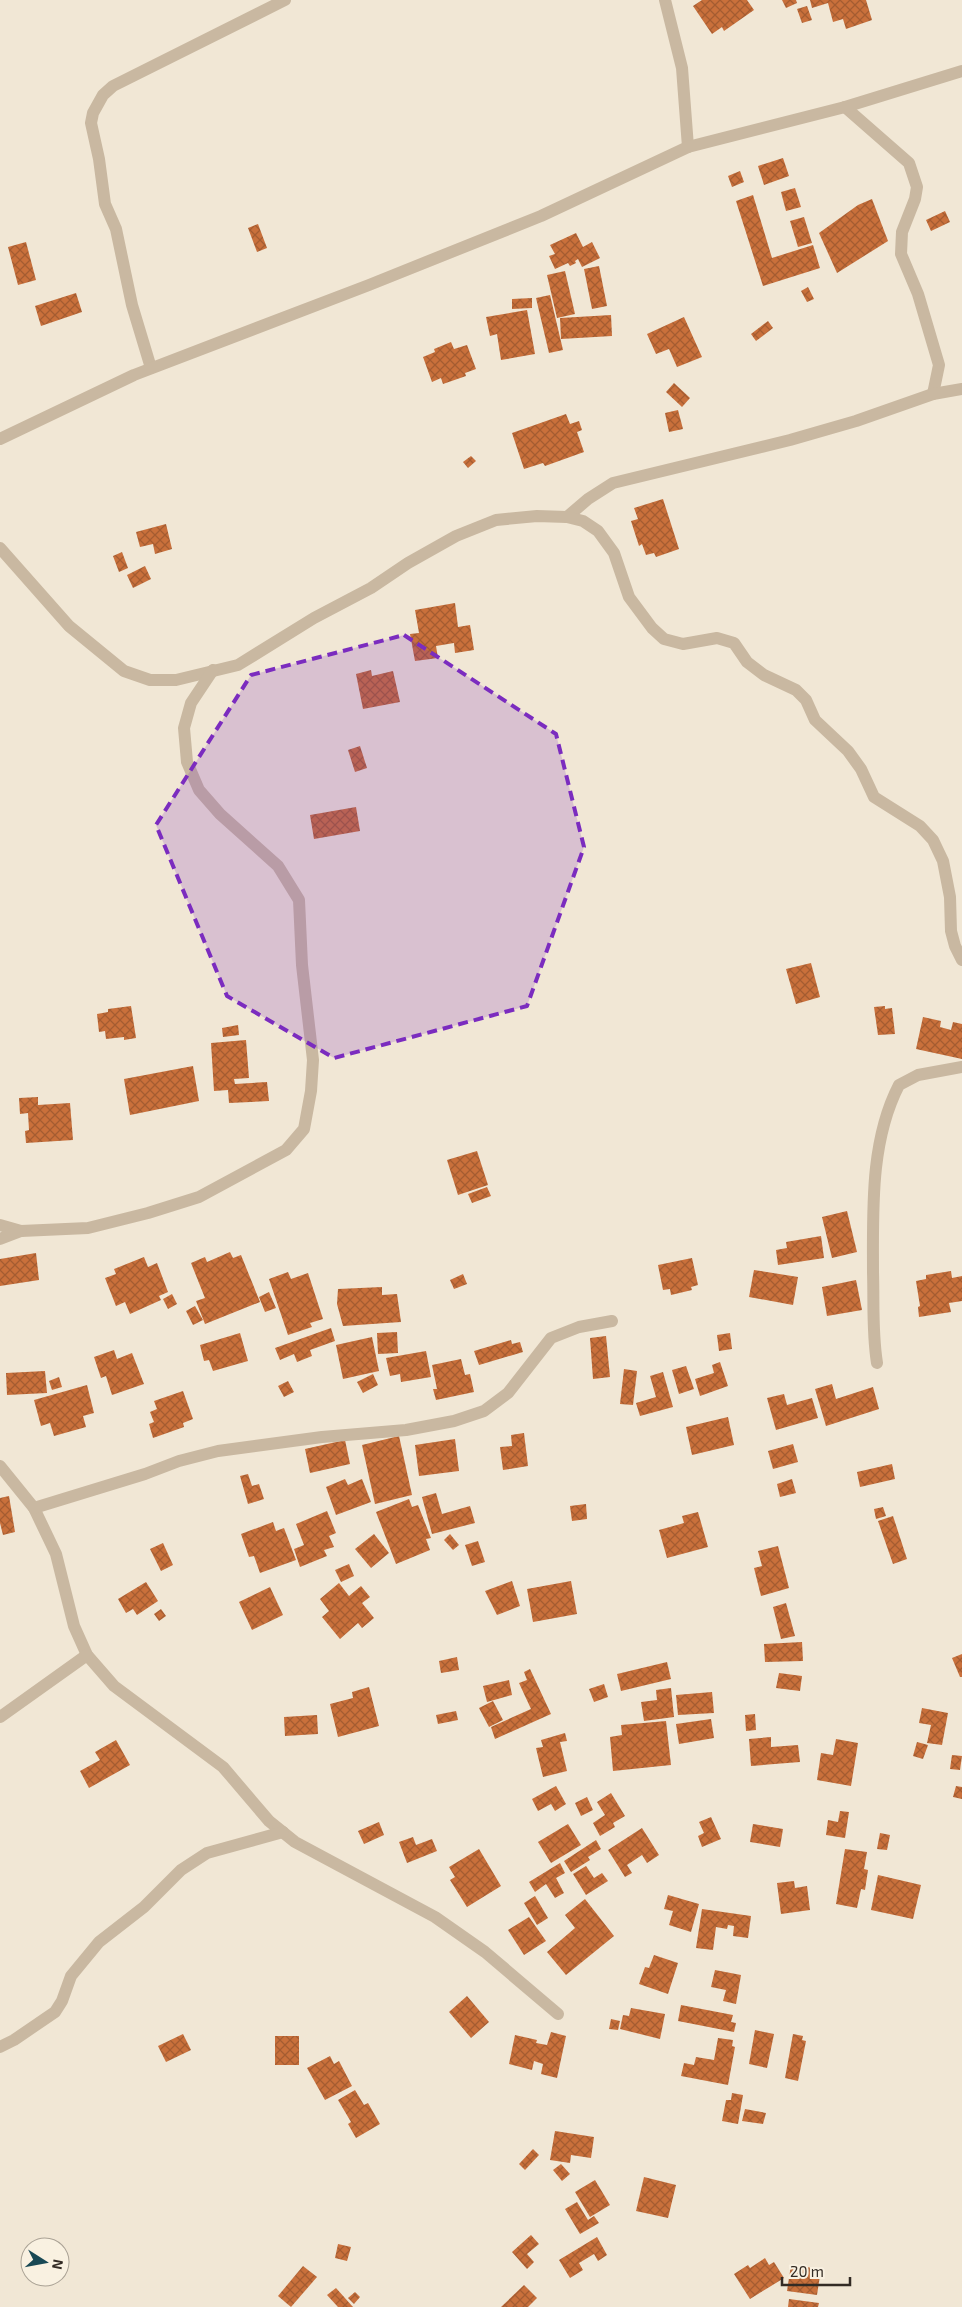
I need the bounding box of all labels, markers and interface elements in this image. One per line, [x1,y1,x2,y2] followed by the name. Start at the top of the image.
[20,2237,70,2287] north arrow
[782,2254,850,2286] scale bar
[49,2258,68,2271] text: N
[790,2262,824,2280] text: 20 m

